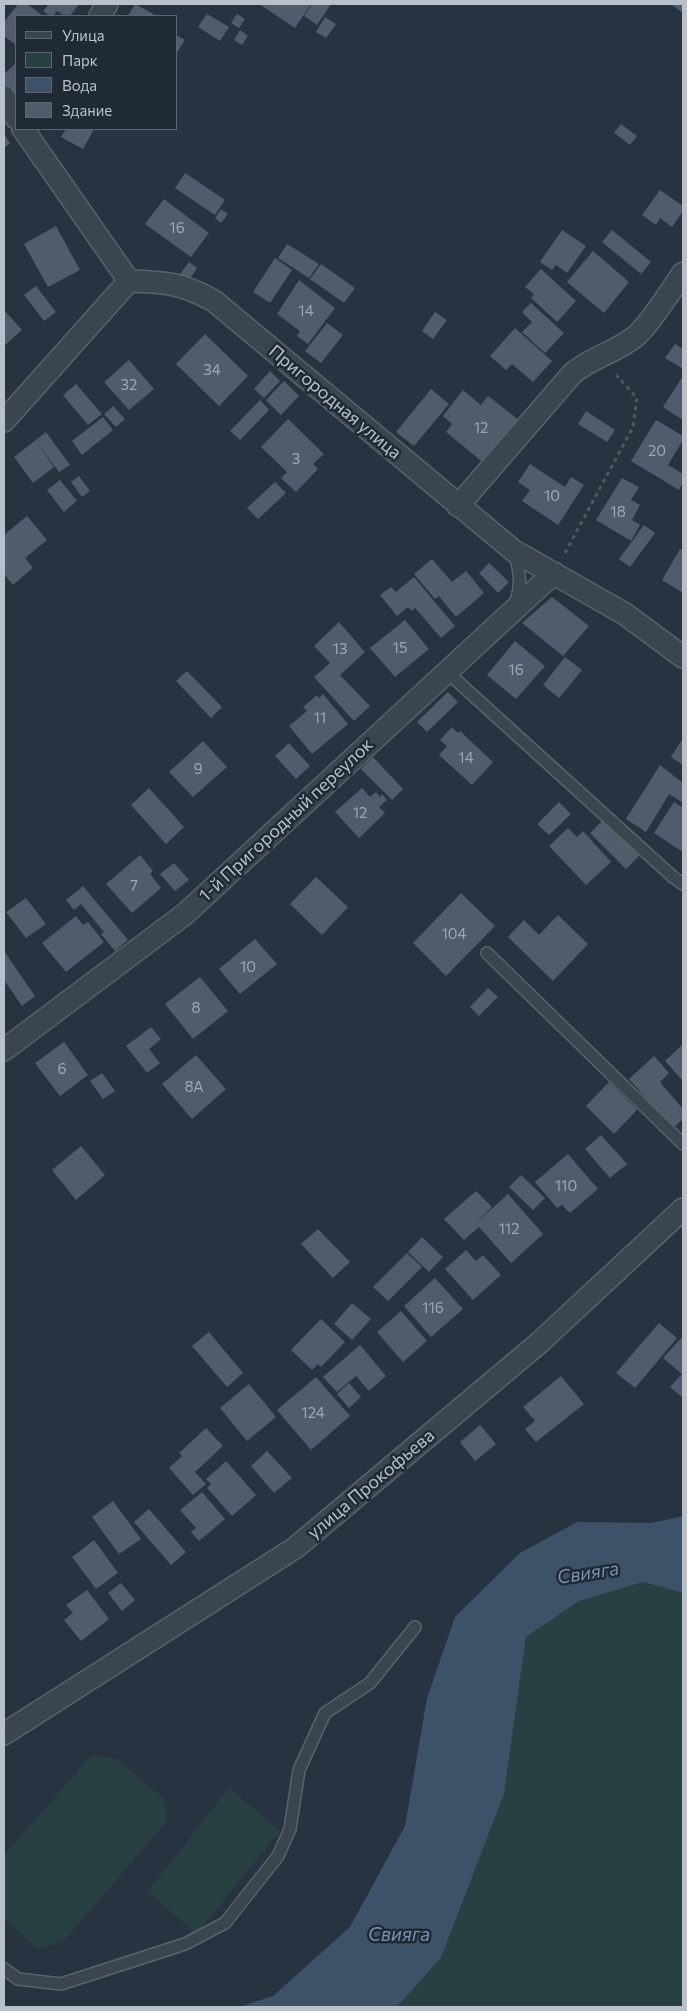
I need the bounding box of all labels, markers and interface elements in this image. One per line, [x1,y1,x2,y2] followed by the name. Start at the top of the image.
[15,15,178,130] legend
[62,26,104,44] text: Улица
[62,51,98,69] text: Парк
[62,76,97,94] text: Вода
[62,101,112,119] text: Здание
[169,219,185,237] house number: 16
[298,302,314,320] house number: 14
[264,340,406,464] street label: Пригородная улица
[203,361,221,379] house number: 34
[121,376,137,394] house number: 32
[474,419,488,437] house number: 12
[648,442,666,460] house number: 20
[292,450,300,468] house number: 3
[544,487,560,505] house number: 10
[610,503,626,521] house number: 18
[392,639,408,657] house number: 15
[333,640,347,658] house number: 13
[508,661,524,679] house number: 16
[314,709,326,727] house number: 11
[195,734,377,906] street label: 1-й Пригородный переулок
[458,749,474,767] house number: 14
[193,760,203,778] house number: 9
[353,804,367,822] house number: 12
[130,877,138,895] house number: 7
[441,925,467,943] house number: 104
[240,958,256,976] house number: 10
[191,999,201,1017] house number: 8
[57,1060,67,1078] house number: 6
[184,1078,204,1096] house number: 8А
[555,1177,577,1195] house number: 110
[498,1220,520,1238] house number: 112
[422,1299,444,1317] house number: 116
[301,1404,325,1422] house number: 124
[303,1425,439,1543] street label: улица Прокофьева
[556,1557,620,1589] water label: Свияга
[368,1924,430,1946] water label: Свияга

